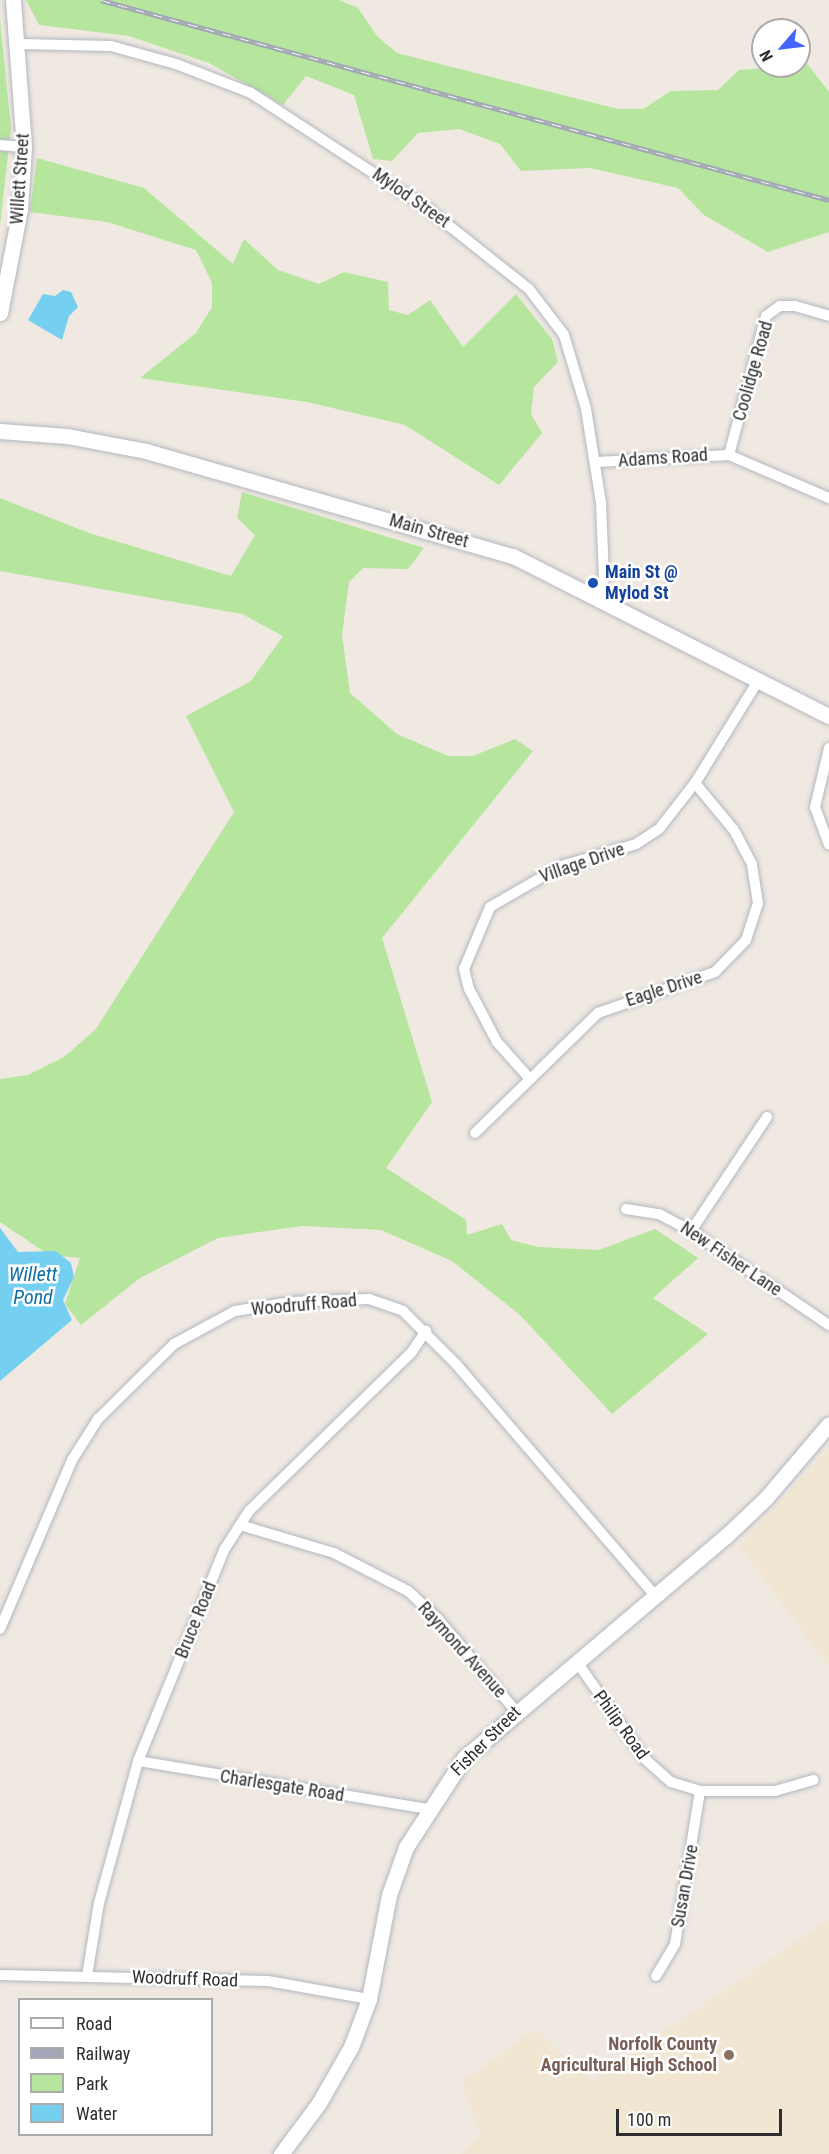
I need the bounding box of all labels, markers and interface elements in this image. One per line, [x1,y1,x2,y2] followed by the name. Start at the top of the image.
[751,18,811,78] north arrow
[756,47,777,65] text: N
[6,133,34,225] street label: Willett Street
[368,163,454,233] street label: Mylod Street
[728,318,778,424] street label: Coolidge Road
[617,444,709,472] street label: Adams Road
[387,509,471,553] street label: Main Street
[605,562,678,604] place label: Main St @ Mylod St
[586,576,600,590] marker: Main St @ Mylod St
[537,838,627,888] street label: Village Drive
[623,967,705,1011] street label: Eagle Drive
[676,1217,786,1301] street label: New Fisher Lane
[9,1263,57,1310] water label: Willett Pond
[250,1290,358,1320] street label: Woodruff Road
[171,1578,221,1662] street label: Bruce Road
[413,1598,511,1702] street label: Raymond Avenue
[589,1686,653,1764] street label: Philip Road
[447,1702,525,1780] street label: Fisher Street
[218,1766,346,1806] street label: Charlesgate Road
[667,1843,703,1929] street label: Susan Drive
[132,1966,238,1992] street label: Woodruff Road
[18,1998,213,2136] legend
[76,2013,112,2034] text: Road
[541,2034,717,2076] place label: Norfolk County Agricultural High School
[76,2043,130,2064] text: Railway
[722,2048,736,2062] marker: Norfolk County Agricultural High School
[76,2073,108,2094] text: Park
[619,2097,786,2135] scale bar
[76,2103,117,2124] text: Water
[627,2109,671,2130] text: 100 m

